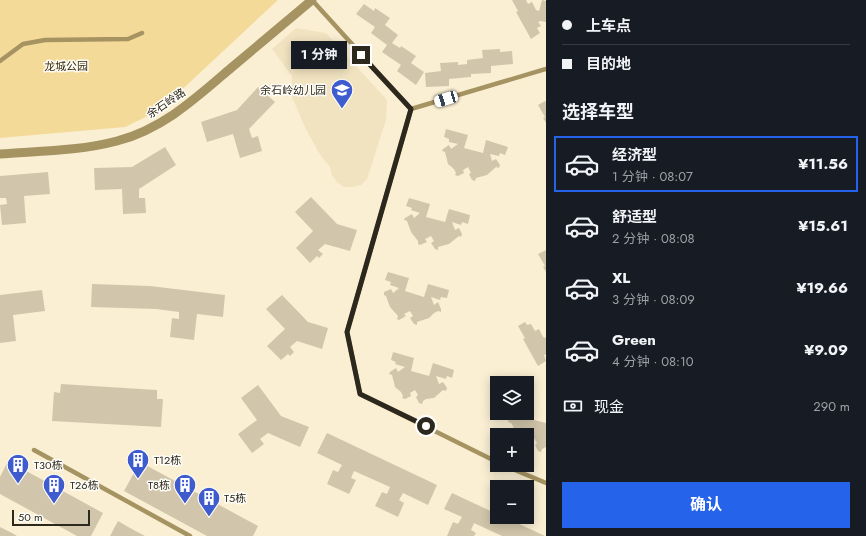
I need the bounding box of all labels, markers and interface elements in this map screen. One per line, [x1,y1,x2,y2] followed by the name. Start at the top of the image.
[586,15,631,37] text: 上车点
[291,41,347,69] callout: 1 分钟
[301,45,337,64] text: 1 分钟
[352,46,370,64] route end
[586,53,631,75] text: 目的地
[44,58,88,74] park label: 龙城公园
[329,77,355,110] school or university icon: 余石岭幼儿园
[260,82,326,98] place label: 余石岭幼儿园
[143,84,189,122] street label: 余石岭路
[433,90,459,108] car
[562,99,634,125] text: 选择车型
[612,144,657,166] text: 经济型
[564,146,600,182] icon: car
[798,153,848,175] text: ¥11.56
[612,167,693,186] text: 1 分钟 · 08:07
[612,206,657,228] text: 舒适型
[564,208,600,244] icon: car
[798,215,848,237] text: ¥15.61
[612,229,695,248] text: 2 分钟 · 08:08
[612,267,630,289] text: XL
[564,270,600,306] icon: car
[796,277,848,299] text: ¥19.66
[612,290,695,309] text: 3 分钟 · 08:09
[612,329,656,351] text: Green
[564,332,600,368] icon: car
[804,339,848,361] text: ¥9.09
[612,352,694,371] text: 4 分钟 · 08:10
[490,376,534,524] map controls
[490,376,534,420] button: layers
[562,395,584,417] icon: cash
[594,396,624,418] text: 现金
[813,397,850,416] text: 290 m
[417,417,435,435] route start
[490,428,534,472] button: +
[125,447,151,480] building icon: T12栋
[5,452,31,485] building icon: T30栋
[154,452,181,468] place label: T12栋
[34,457,63,473] place label: T30栋
[41,472,67,505] building icon: T26栋
[172,472,198,505] building icon: T8栋
[70,477,99,493] place label: T26栋
[148,477,170,493] place label: T8栋
[490,480,534,524] button: −
[562,482,850,528] button: 确认
[196,485,222,518] building icon: T5栋
[224,490,246,506] place label: T5栋
[12,508,90,527] scale bar
[18,509,43,525] text: 50 m

